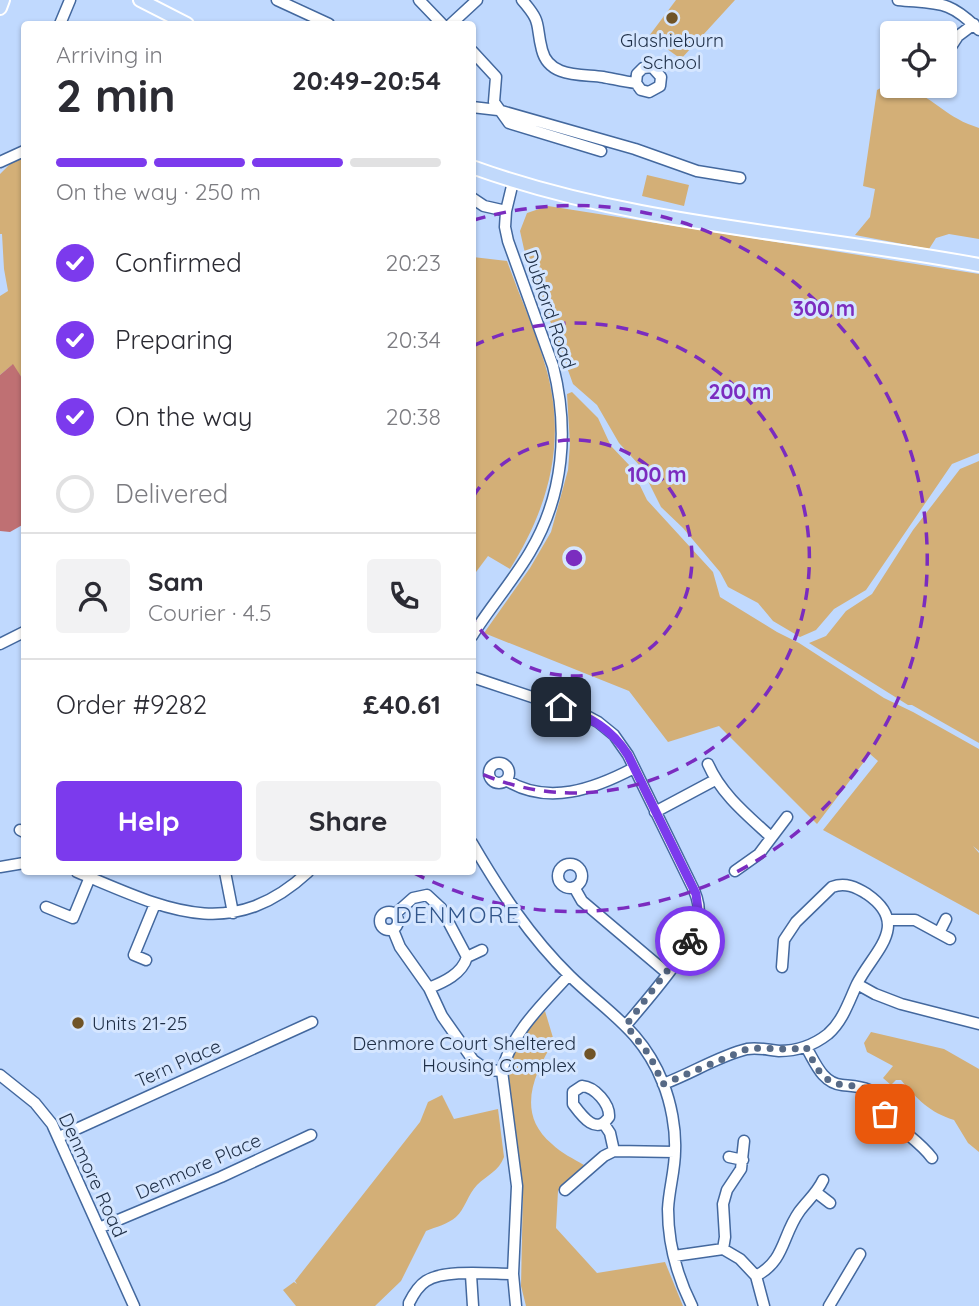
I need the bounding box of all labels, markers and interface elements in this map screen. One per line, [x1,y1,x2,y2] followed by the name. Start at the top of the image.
[664,10,680,26] marker: Glashieburn School
[880,21,957,98] map controls
[880,21,957,98] button: locate
[620,28,724,74] place label: Glashieburn School
[56,40,163,69] text: Arriving in
[292,64,441,97] text: 20:49–20:54
[56,66,176,124] text: 2 min
[56,177,261,206] text: On the way · 250 m
[56,244,94,282] icon: check
[115,246,242,279] text: Confirmed
[518,246,582,372] street label: Dubford Road
[385,248,441,277] text: 20:23
[793,295,855,321] text: 300 m
[56,321,94,359] icon: check
[115,323,233,356] text: Preparing
[386,325,441,354] text: 20:34
[709,378,771,404] text: 200 m
[56,398,94,436] icon: check
[115,400,253,433] text: On the way
[386,402,441,431] text: 20:38
[627,461,687,487] text: 100 m
[115,477,228,510] text: Delivered
[562,546,586,570] centre of rings
[56,559,130,633] button: person
[367,559,441,633] button: phone
[148,565,204,598] text: Sam
[148,598,272,627] text: Courier · 4.5
[531,677,591,737] pin
[56,688,207,721] text: Order #9282
[363,688,441,721] text: £40.61
[542,688,580,726] icon: home
[56,781,242,861] button: Help
[256,781,441,861] button: Share
[395,900,521,929] district label: DENMORE
[655,906,725,976] courier
[671,922,709,960] icon: bike
[92,1011,187,1035] place label: Units 21-25
[70,1015,86,1031] marker: Units 21-25
[352,1031,576,1077] place label: Denmore Court Sheltered Housing Complex
[131,1033,225,1093] street label: Tern Place
[582,1046,598,1062] marker: Denmore Court Sheltered Housing Complex
[855,1084,915,1144] pin
[866,1095,904,1133] icon: bag
[54,1109,132,1241] street label: Denmore Road
[131,1128,265,1204] street label: Denmore Place

